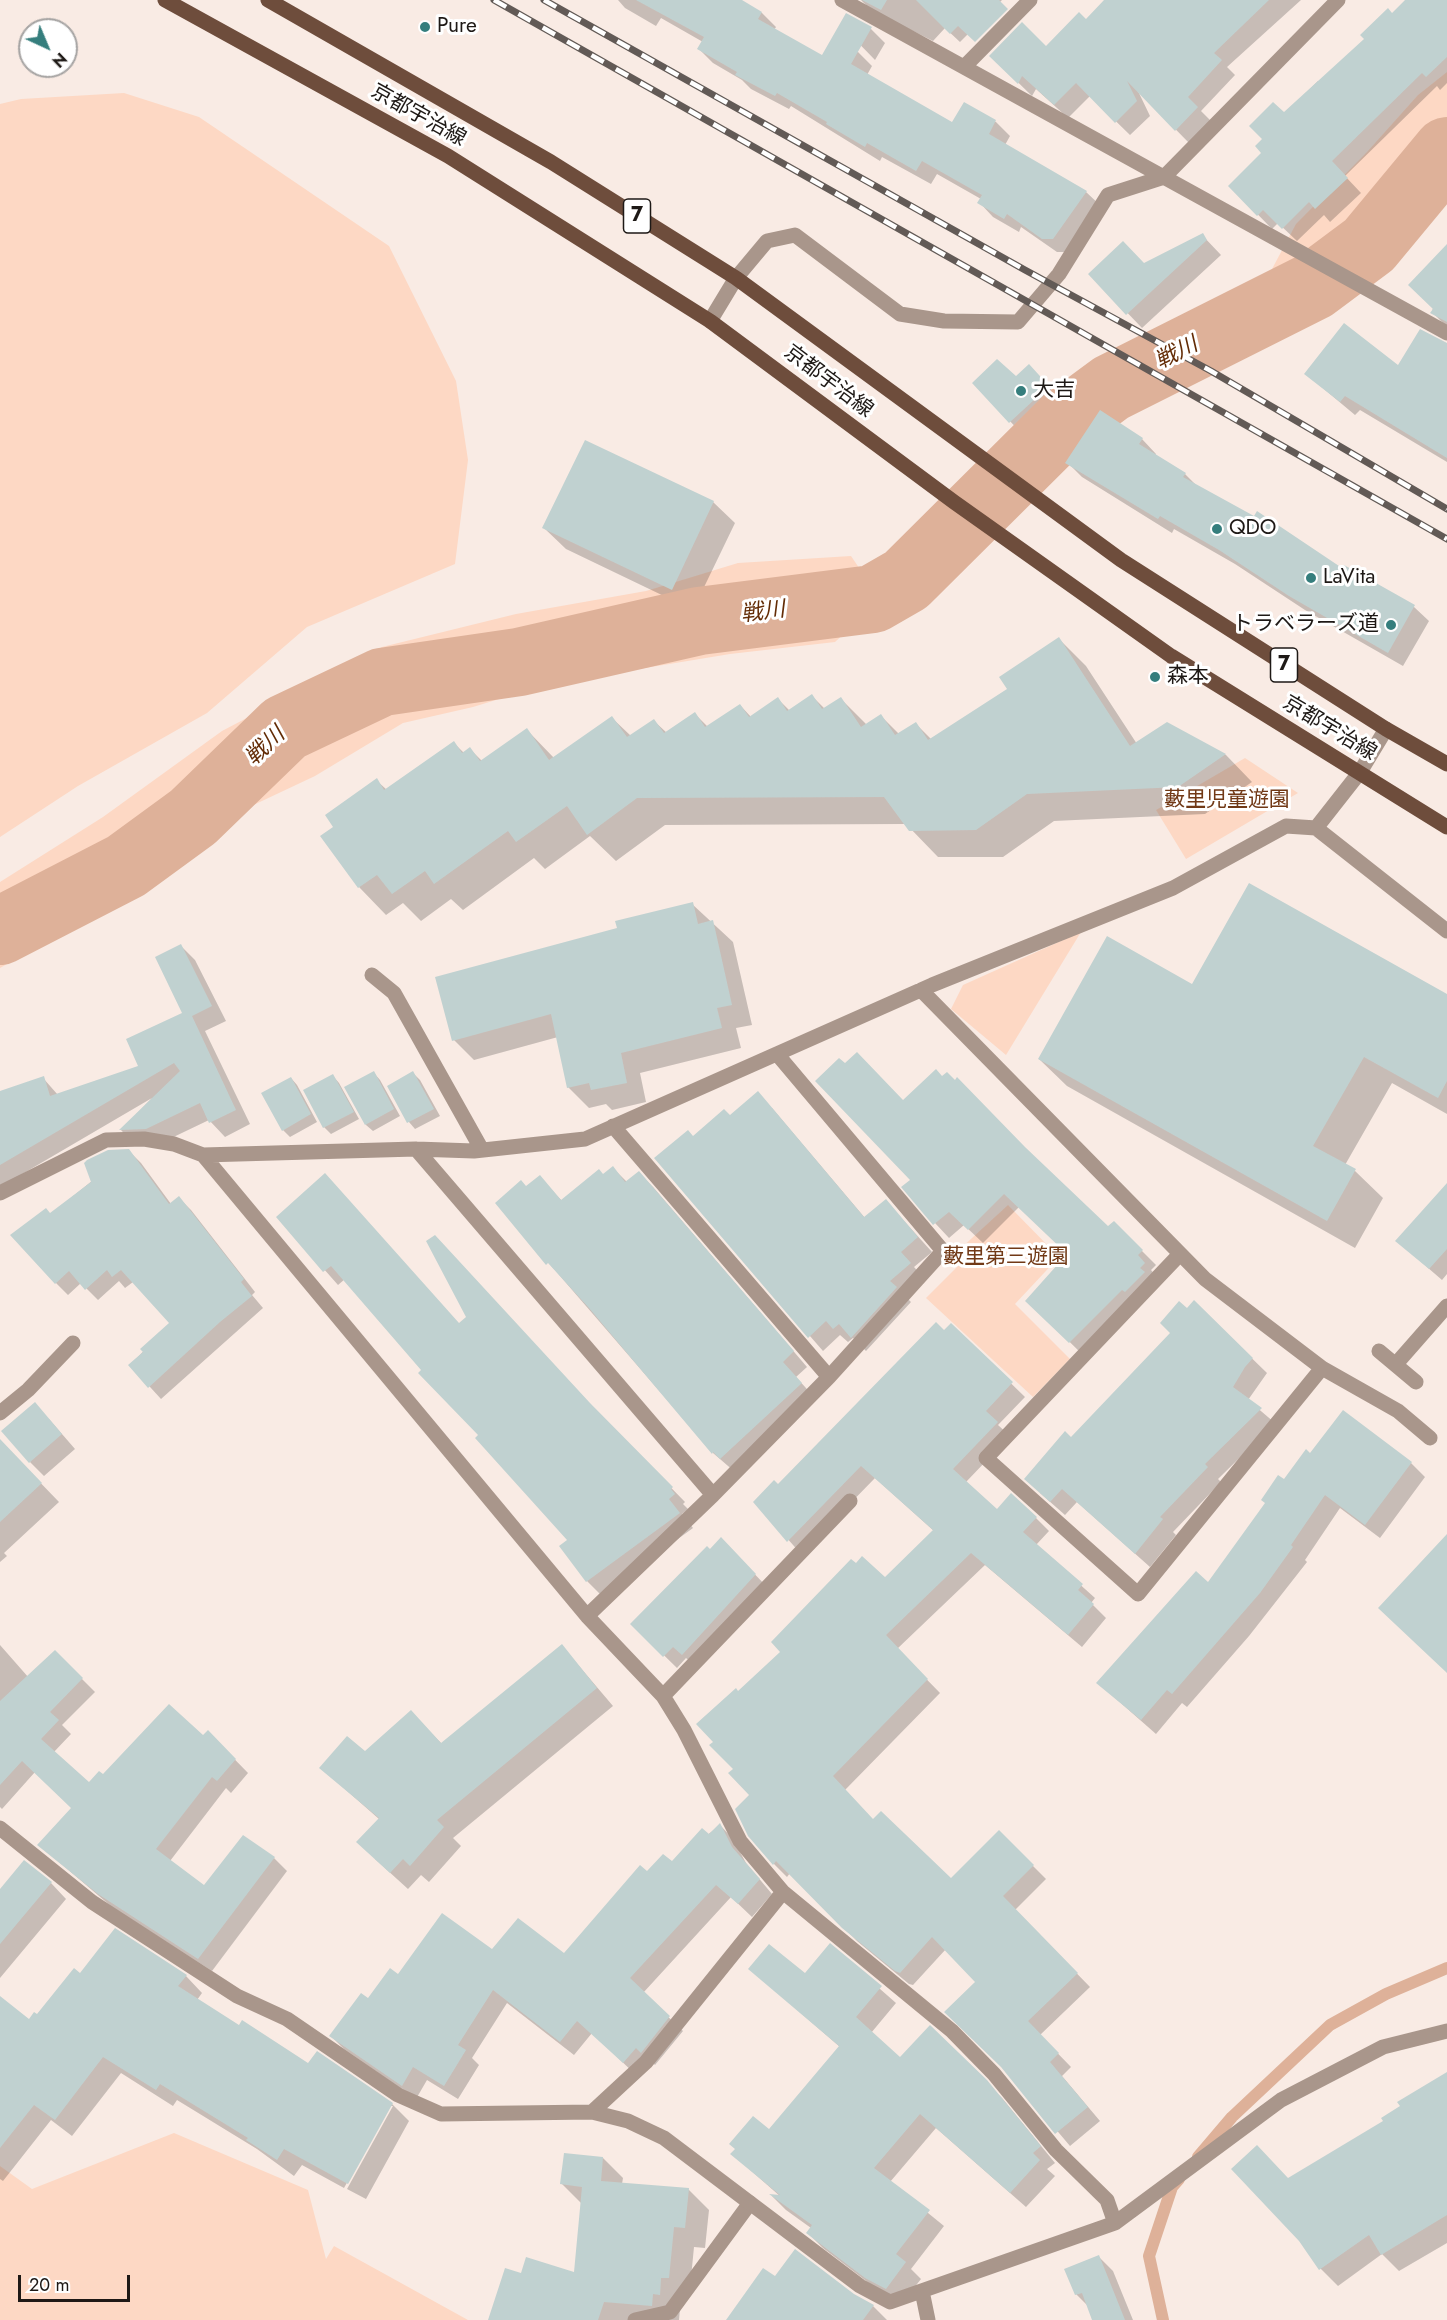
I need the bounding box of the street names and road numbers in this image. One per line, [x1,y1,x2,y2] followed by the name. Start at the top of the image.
[366,80,470,152] street label: 京都宇治線
[624,199,650,233] road number: 7
[778,340,878,424] street label: 京都宇治線
[1270,648,1298,682] road number: 7
[1278,691,1380,767] street label: 京都宇治線

